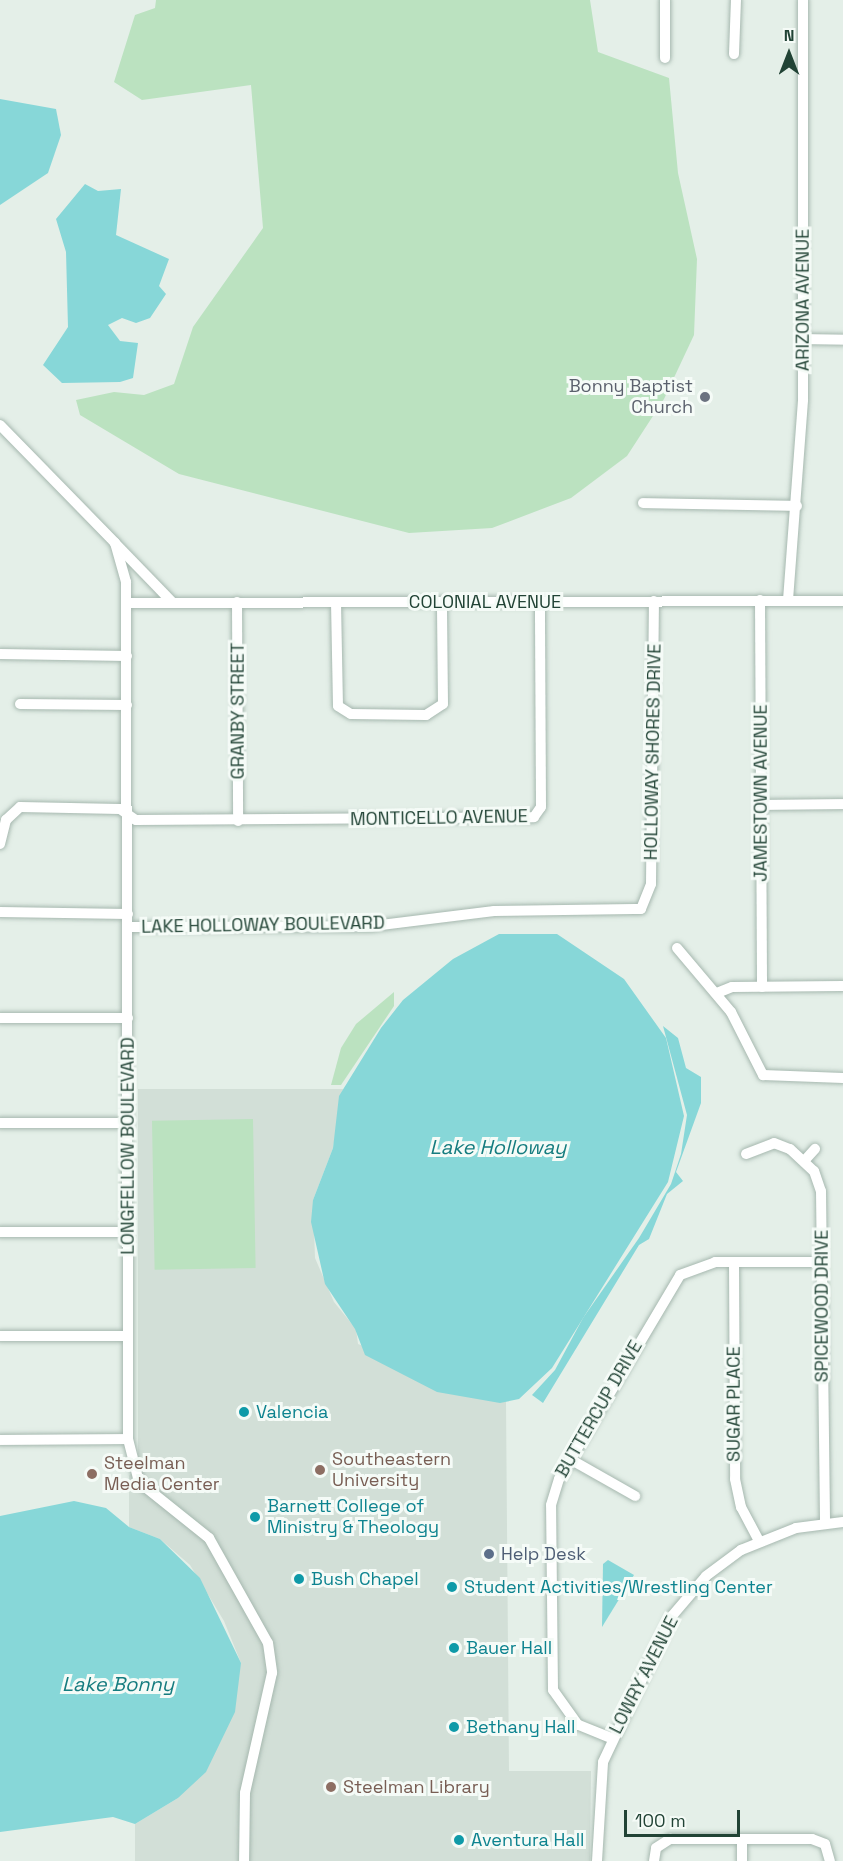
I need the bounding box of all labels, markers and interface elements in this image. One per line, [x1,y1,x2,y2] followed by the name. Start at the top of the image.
[759,24,819,84] north arrow
[784,25,794,46] text: N
[792,229,814,371] street label: ARIZONA AVENUE
[569,376,693,418] place label: Bonny Baptist Church
[698,390,712,404] marker: Bonny Baptist Church
[409,591,561,613] street label: COLONIAL AVENUE
[227,642,249,780] street label: GRANBY STREET
[640,643,666,861] street label: HOLLOWAY SHORES DRIVE
[750,704,772,882] street label: JAMESTOWN AVENUE
[350,806,528,830] street label: MONTICELLO AVENUE
[141,912,385,938] street label: LAKE HOLLOWAY BOULEVARD
[117,1037,139,1255] street label: LONGFELLOW BOULEVARD
[430,1135,566,1159] water label: Lake Holloway
[811,1230,833,1382] street label: SPICEWOOD DRIVE
[551,1337,647,1481] street label: BUTTERCUP DRIVE
[723,1346,745,1462] street label: SUGAR PLACE
[256,1401,328,1423] place label: Valencia
[237,1405,251,1419] marker: Valencia
[332,1449,451,1492] place label: Southeastern University
[104,1453,220,1496] place label: Steelman Media Center
[313,1463,327,1477] marker: Southeastern University
[85,1467,99,1481] marker: Steelman Media Center
[267,1496,439,1538] place label: Barnett College of Ministry & Theology
[248,1510,262,1524] marker: Barnett College of Ministry & Theology
[501,1543,586,1565] place label: Help Desk
[482,1547,496,1561] marker: Help Desk
[311,1568,419,1590] place label: Bush Chapel
[292,1572,306,1586] marker: Bush Chapel
[464,1576,773,1598] place label: Student Activities/Wrestling Center
[445,1580,459,1594] marker: Student Activities/Wrestling Center
[605,1612,683,1738] street label: LOWRY AVENUE
[466,1637,552,1659] place label: Bauer Hall
[447,1641,461,1655] marker: Bauer Hall
[62,1672,174,1696] water label: Lake Bonny
[466,1716,575,1738] place label: Bethany Hall
[447,1720,461,1734] marker: Bethany Hall
[343,1776,490,1798] place label: Steelman Library
[324,1780,338,1794] marker: Steelman Library
[627,1798,742,1836] scale bar
[635,1809,686,1832] text: 100 m
[471,1829,585,1851] place label: Aventura Hall
[452,1833,466,1847] marker: Aventura Hall

